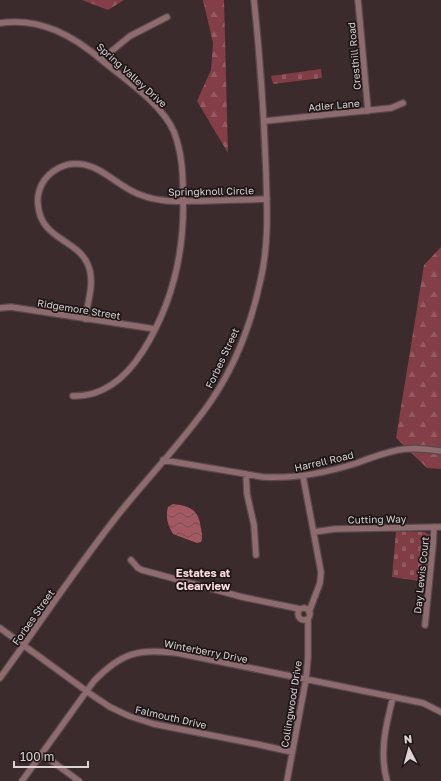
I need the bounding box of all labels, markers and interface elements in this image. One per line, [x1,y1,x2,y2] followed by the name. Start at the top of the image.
[345,22,363,90] street label: Cresthill Road
[94,40,170,110] street label: Spring Valley Drive
[308,97,360,113] street label: Adler Lane
[168,184,254,198] street label: Springknoll Circle
[37,296,121,322] street label: Ridgemore Street
[203,326,241,390] street label: Forbes Street
[293,448,355,474] street label: Harrell Road
[348,512,407,526] street label: Cutting Way
[411,536,431,614] street label: Day Lewis Court
[176,566,231,592] district label: Estates at Clearview
[9,587,57,647] street label: Forbes Street
[163,637,249,665] street label: Winterberry Drive
[278,660,304,748] street label: Collingwood Drive
[134,703,208,731] street label: Falmouth Drive
[389,729,429,769] north arrow
[403,732,413,745] text: N
[14,743,88,769] scale bar
[20,749,54,764] text: 100 m

